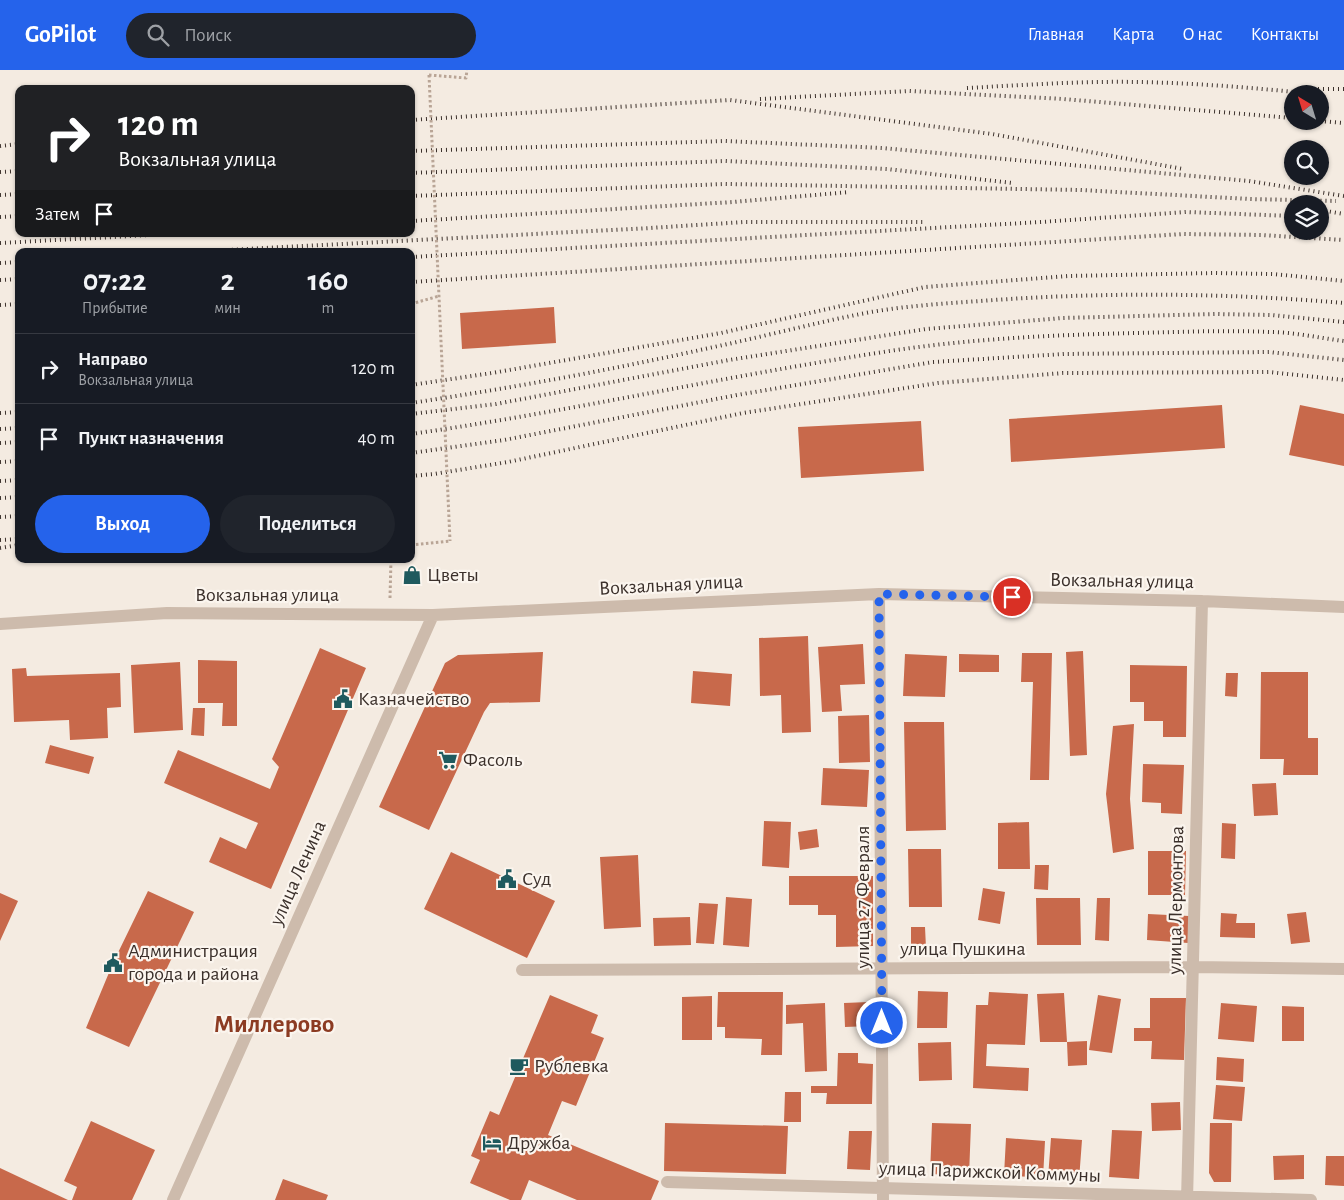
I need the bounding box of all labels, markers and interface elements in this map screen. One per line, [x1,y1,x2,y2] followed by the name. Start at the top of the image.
[126,13,476,58] search box
[144,21,172,49] icon: search
[25,23,96,47] text: GoPilot
[184,26,232,45] text: Поиск
[1028,26,1084,44] text: Главная
[1112,26,1154,44] text: Карта
[1182,26,1223,44] text: О нас
[1251,26,1319,44] text: Контакты
[1284,85,1329,130] north arrow
[1284,85,1329,240] map controls
[35,105,100,170] icon: right
[118,107,199,142] text: 120 m
[1284,140,1329,185] button: search
[118,148,277,170] text: Вокзальная улица
[1284,195,1329,240] button: layers
[90,200,118,228] icon: arrive
[35,205,80,224] text: Затем
[83,266,146,296] text: 07:22
[220,266,235,296] text: 2
[307,266,348,296] text: 160
[82,300,148,316] text: Прибытие
[214,300,241,316] text: мин
[321,300,334,316] text: m
[78,350,148,369] text: Направо
[35,355,63,383] icon: right
[351,359,395,378] text: 120 m
[78,372,193,388] text: Вокзальная улица
[35,425,63,453] icon: arrive
[78,429,224,448] text: Пункт назначения
[357,429,395,448] text: 40 m
[35,495,210,553] button: Выход
[220,495,395,553] button: Поделиться
[401,564,423,586] shop icon: Цветы
[427,565,479,585] place label: Цветы
[1050,570,1194,592] street label: Вокзальная улица
[598,571,744,599] street label: Вокзальная улица
[991,576,1033,618] pin
[998,583,1026,611] icon: arrive
[195,585,339,605] street label: Вокзальная улица
[332,688,354,710] public building icon: Казначейство
[358,689,469,709] place label: Казначейство
[437,749,459,771] supermarket icon: Фасоль
[463,750,523,770] place label: Фасоль
[266,818,330,929] street label: улица Ленина
[1165,825,1187,976] street label: улица Лермонтова
[853,826,873,969] street label: улица 27 Февраля
[496,868,518,890] public building icon: Суд
[522,869,551,889] place label: Суд
[899,939,1026,959] street label: улица Пушкина
[128,941,259,984] place label: Администрация города и района
[102,952,124,974] public building icon: Администрация города и района
[855,996,907,1048] position arrow
[214,1012,334,1037] district label: Миллерово
[508,1055,530,1077] cafe icon: Рублевка
[534,1056,609,1076] place label: Рублевка
[481,1132,503,1154] hotel icon: Дружба
[507,1133,570,1153] place label: Дружба
[878,1158,1101,1186] street label: улица Парижской Коммуны

